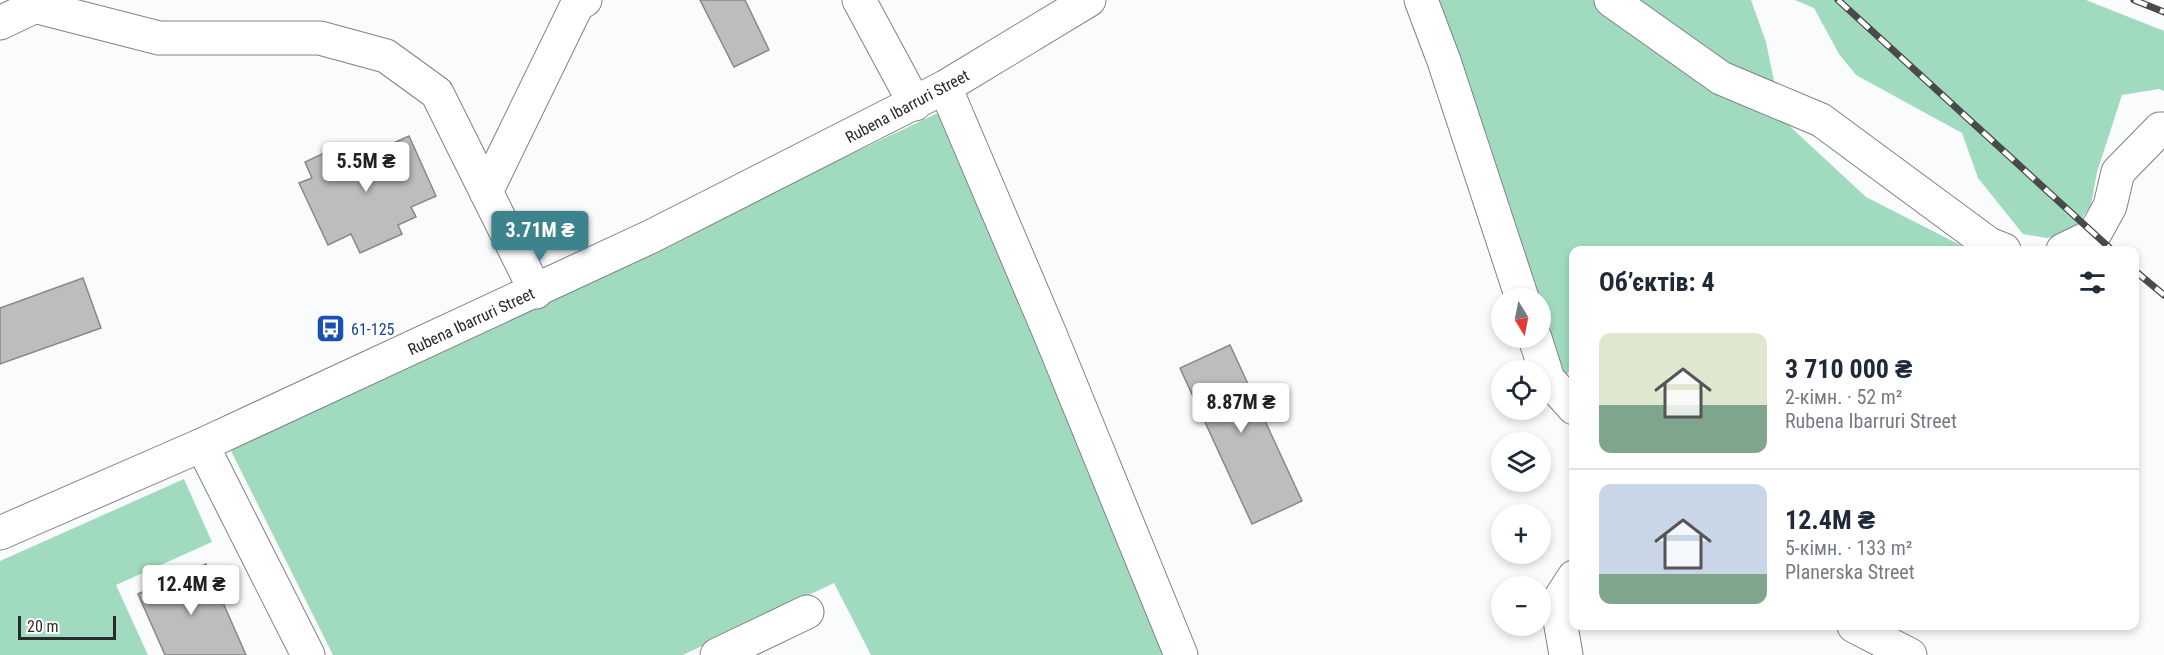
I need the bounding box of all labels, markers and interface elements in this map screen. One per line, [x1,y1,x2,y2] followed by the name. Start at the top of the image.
[842,66,973,147] street label: Rubena Ibarruri Street
[317,142,415,193] pin: 5.5M ₴
[336,149,396,173] text: 5.5M ₴
[485,211,595,262] pin: 3.71M ₴
[505,218,575,242] text: 3.71M ₴
[2076,266,2109,299] icon: filters
[1599,267,1715,297] text: Об’єктів: 4
[405,284,538,359] street label: Rubena Ibarruri Street
[1491,288,1551,348] north arrow
[1491,288,1551,636] map controls
[314,313,346,345] bus stop icon: 61-125
[351,320,395,339] place label: 61-125
[1785,354,1912,384] text: 3 710 000 ₴
[1647,357,1719,429] icon: home
[1491,360,1551,420] button: locate
[1186,383,1296,434] pin: 8.87M ₴
[1785,385,1902,409] text: 2-кімн. · 52 m²
[1206,390,1276,414] text: 8.87M ₴
[1785,409,1957,433] text: Rubena Ibarruri Street
[1491,432,1551,492] button: layers
[1491,504,1551,564] button: +
[1785,505,1875,535] text: 12.4M ₴
[1647,508,1719,580] icon: home
[1785,536,1912,560] text: 5-кімн. · 133 m²
[1785,560,1915,584] text: Planerska Street
[136,565,246,616] pin: 12.4M ₴
[156,572,226,596] text: 12.4M ₴
[1491,576,1551,636] button: −
[18,613,116,640] scale bar
[27,617,59,636] text: 20 m

